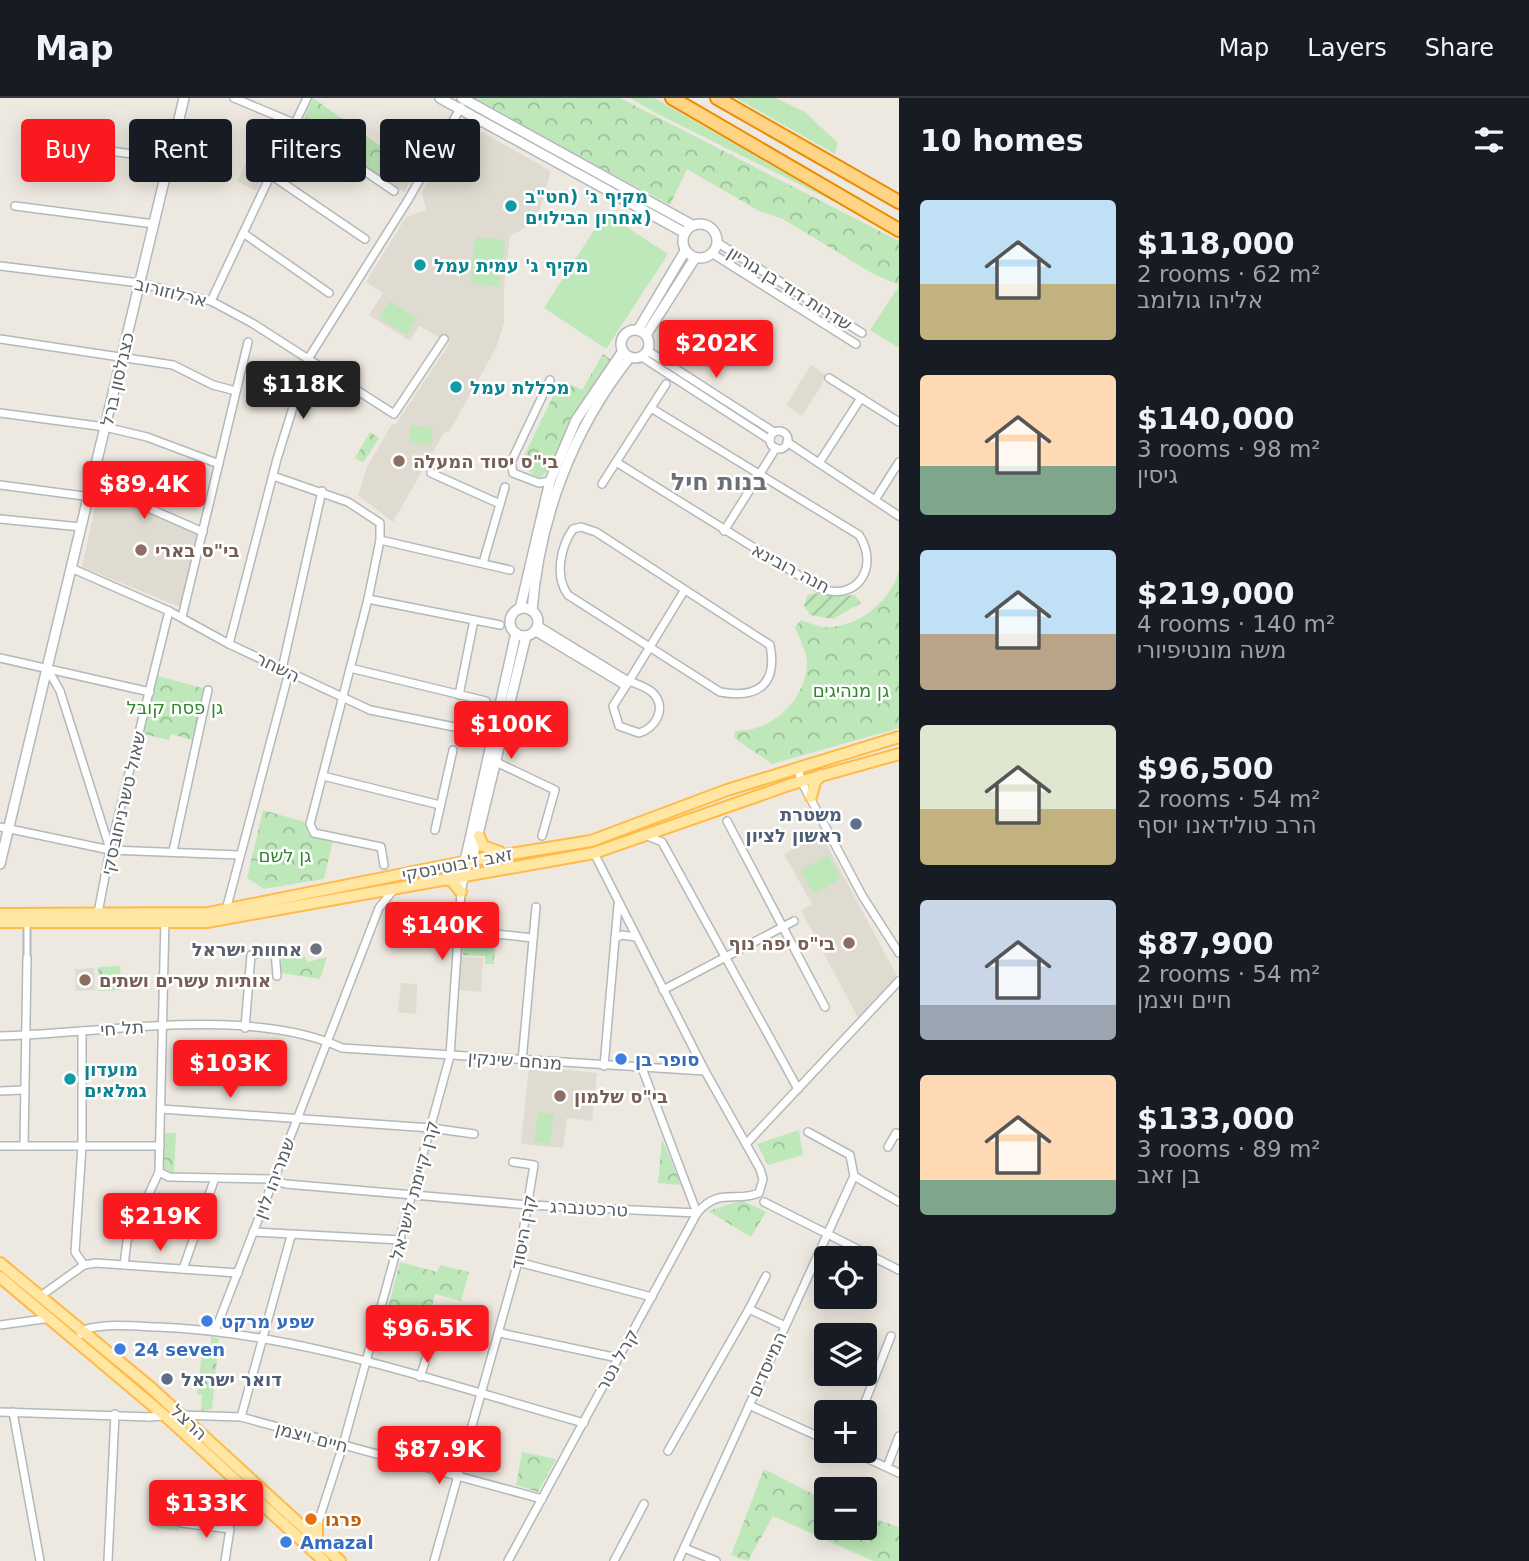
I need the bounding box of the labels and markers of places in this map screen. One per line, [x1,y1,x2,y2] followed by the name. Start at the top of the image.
[525,186,652,228] place label: מקיף ג' (חט"ב אחרון הבילוים)
[503,198,519,214] marker: מקיף ג' (חט"ב אחרון הבילוים)
[434,255,589,276] place label: מקיף ג' עמית עמל
[412,257,428,273] marker: מקיף ג' עמית עמל
[667,320,765,380] pin: $202K
[254,362,352,421] pin: $118K
[470,377,569,398] place label: מכללת עמל
[448,379,464,395] marker: מכללת עמל
[413,451,558,472] place label: בי"ס יסוד המעלה
[391,453,407,469] marker: בי"ס יסוד המעלה
[87,462,201,521] pin: $89.4K
[155,540,239,561] place label: בי"ס בארי
[133,542,149,558] marker: בי"ס בארי
[462,702,560,761] pin: $100K
[745,804,842,846] place label: משטרת ראשון לציון
[848,816,864,832] marker: משטרת ראשון לציון
[393,902,491,962] pin: $140K
[729,933,835,954] place label: בי"ס יפה נוף
[841,935,857,951] marker: בי"ס יפה נוף
[192,939,302,960] place label: אחוות ישראל
[308,941,324,957] marker: אחוות ישראל
[99,970,271,991] place label: אותיות עשרים ושתים
[77,972,93,988] marker: אותיות עשרים ושתים
[181,1040,279,1100] pin: $103K
[635,1049,700,1070] place label: סופר בן
[613,1051,629,1067] marker: סופר בן
[84,1059,147,1101] place label: מועדון גמלאים
[62,1071,78,1087] marker: מועדון גמלאים
[574,1086,668,1107] place label: בי"ס שלמון
[552,1088,568,1104] marker: בי"ס שלמון
[111,1194,209,1253] pin: $219K
[370,1306,484,1365] pin: $96.5K
[221,1311,314,1332] place label: שפע מרקט
[199,1313,215,1329] marker: שפע מרקט
[134,1339,225,1360] place label: 24 seven
[112,1341,128,1357] marker: 24 seven
[181,1369,282,1390] place label: דואר ישראל
[159,1371,175,1387] marker: דואר ישראל
[382,1426,496,1486] pin: $87.9K
[157,1480,255,1540] pin: $133K
[325,1509,362,1530] place label: פרגו
[303,1511,319,1527] marker: פרגו
[300,1532,374,1553] place label: Amazal
[278,1534,294,1550] marker: Amazal

